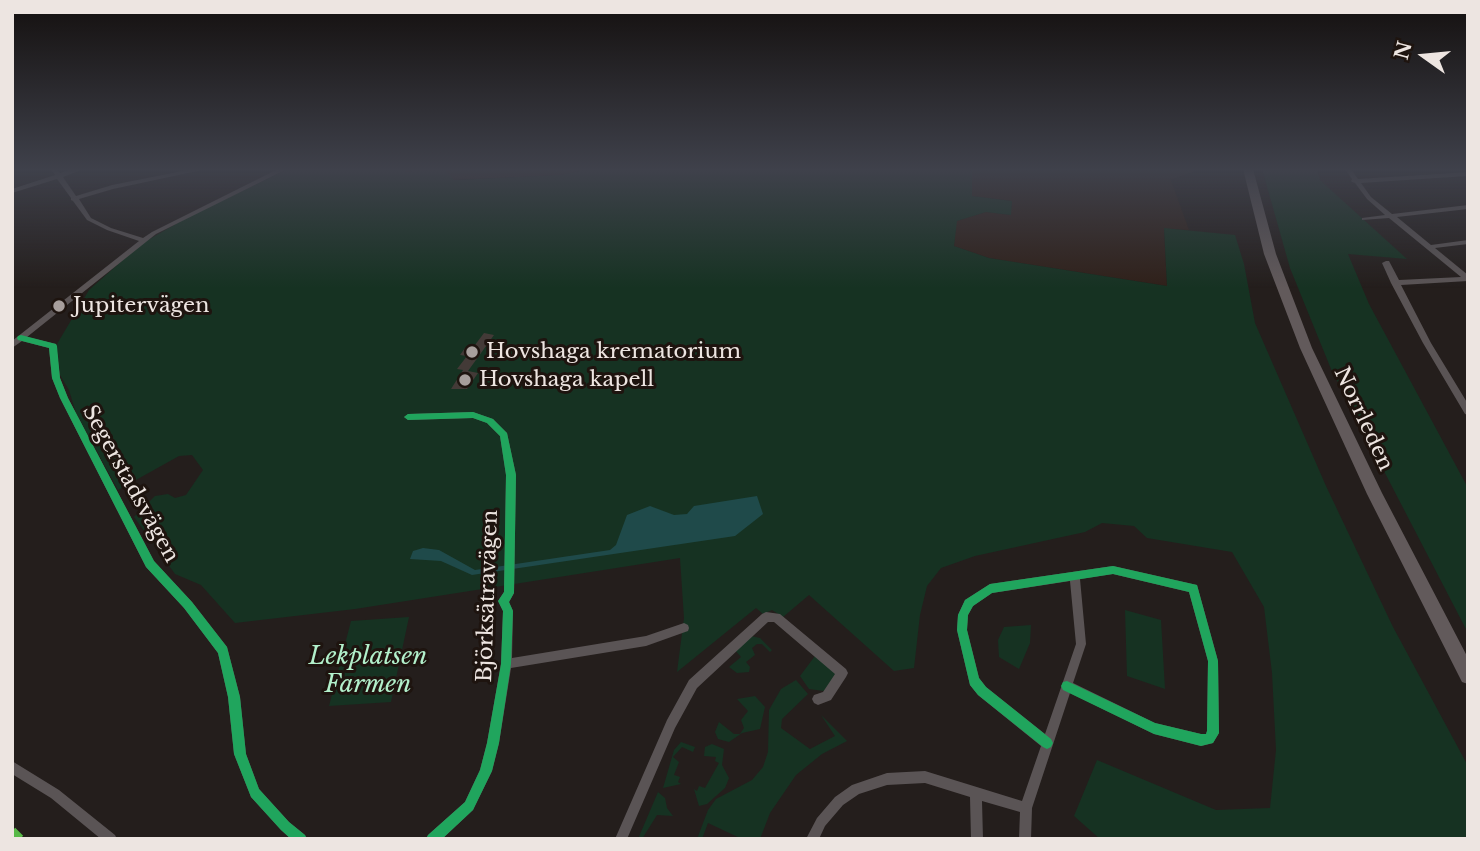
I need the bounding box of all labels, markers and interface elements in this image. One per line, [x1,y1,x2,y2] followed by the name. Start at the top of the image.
[1389,21,1459,91] north arrow
[1390,39,1417,62] text: N
[73,293,210,319] place label: Jupitervägen
[51,298,67,314] marker: Jupitervägen
[486,339,741,365] place label: Hovshaga krematorium
[464,344,480,360] marker: Hovshaga krematorium
[1328,363,1398,475] street label: Norrleden
[479,367,654,393] place label: Hovshaga kapell
[457,372,473,388] marker: Hovshaga kapell
[76,401,184,567] street label: Segerstadsvägen
[472,509,504,683] street label: Björksätravägen
[309,643,427,699] park label: Lekplatsen Farmen

